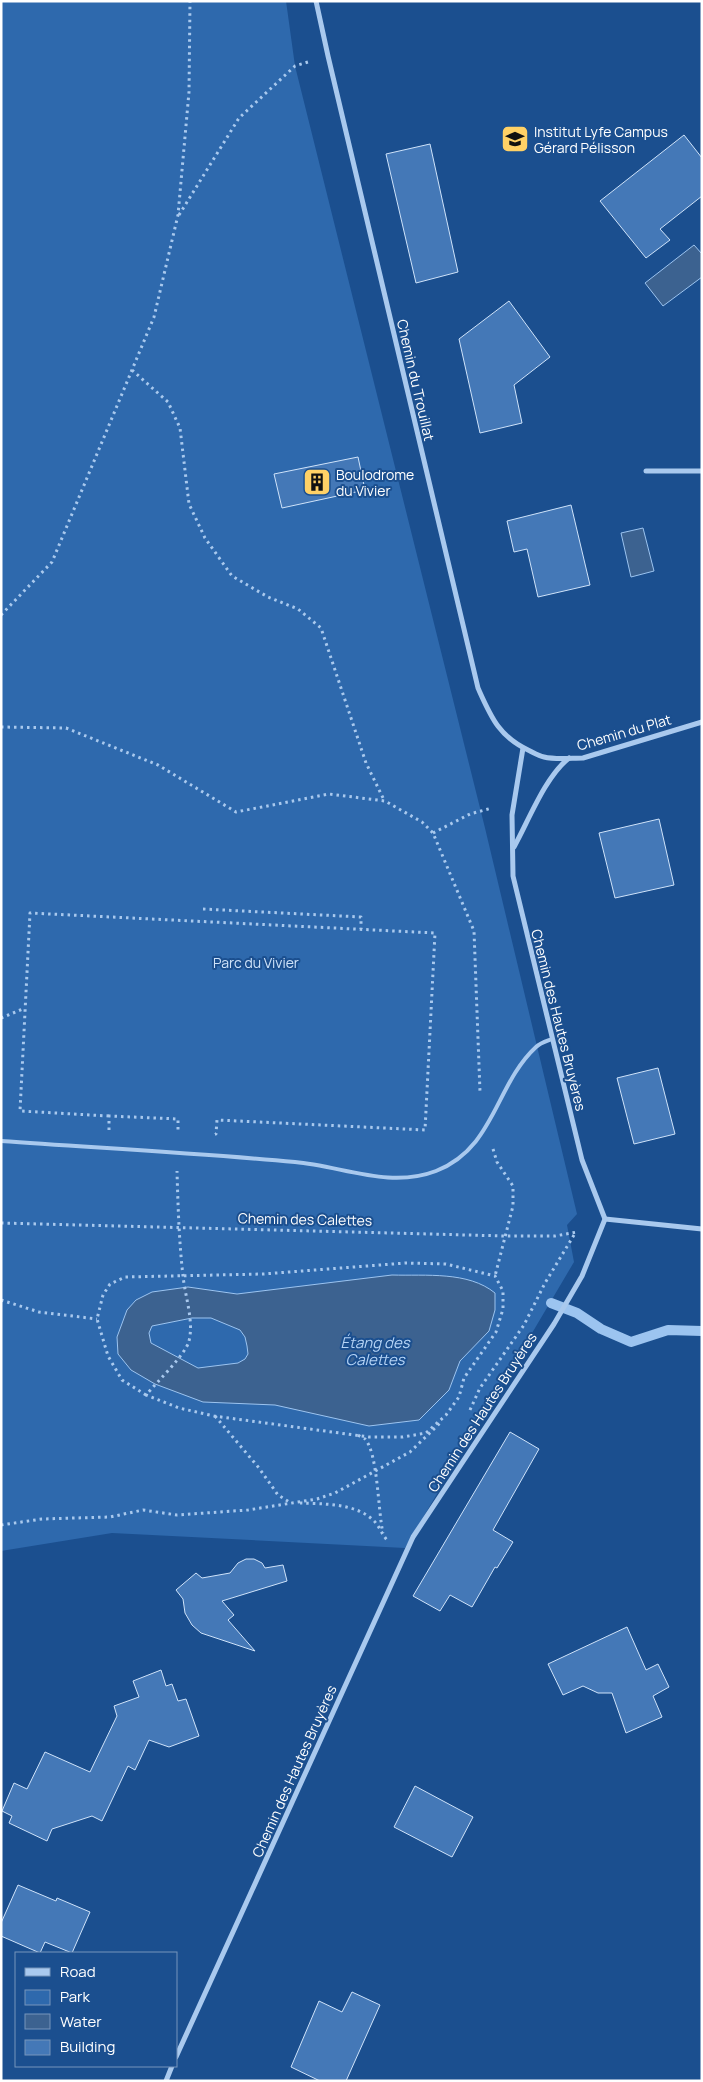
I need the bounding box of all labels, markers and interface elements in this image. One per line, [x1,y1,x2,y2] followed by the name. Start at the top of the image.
[534,122,668,157] place label: Institut Lyfe Campus Gérard Pélisson
[500,124,530,154] school or university icon: Institut Lyfe Campus Gérard Pélisson
[393,317,439,443] street label: Chemin du Trouillat
[336,465,414,500] place label: Boulodrome du Vivier
[302,467,332,497] building icon: Boulodrome du Vivier
[575,709,674,755] street label: Chemin du Plat
[527,927,591,1113] street label: Chemin des Hautes Bruyères
[213,953,299,972] park label: Parc du Vivier
[238,1208,372,1230] street label: Chemin des Calettes
[423,1329,541,1495] street label: Chemin des Hautes Bruyères
[340,1332,411,1370] water label: Étang des Calettes
[247,1682,341,1860] street label: Chemin des Hautes Bruyères
[15,1952,178,2067] legend
[60,1961,96,1982] text: Road
[60,1986,90,2007] text: Park
[60,2011,102,2032] text: Water
[60,2036,115,2057] text: Building

